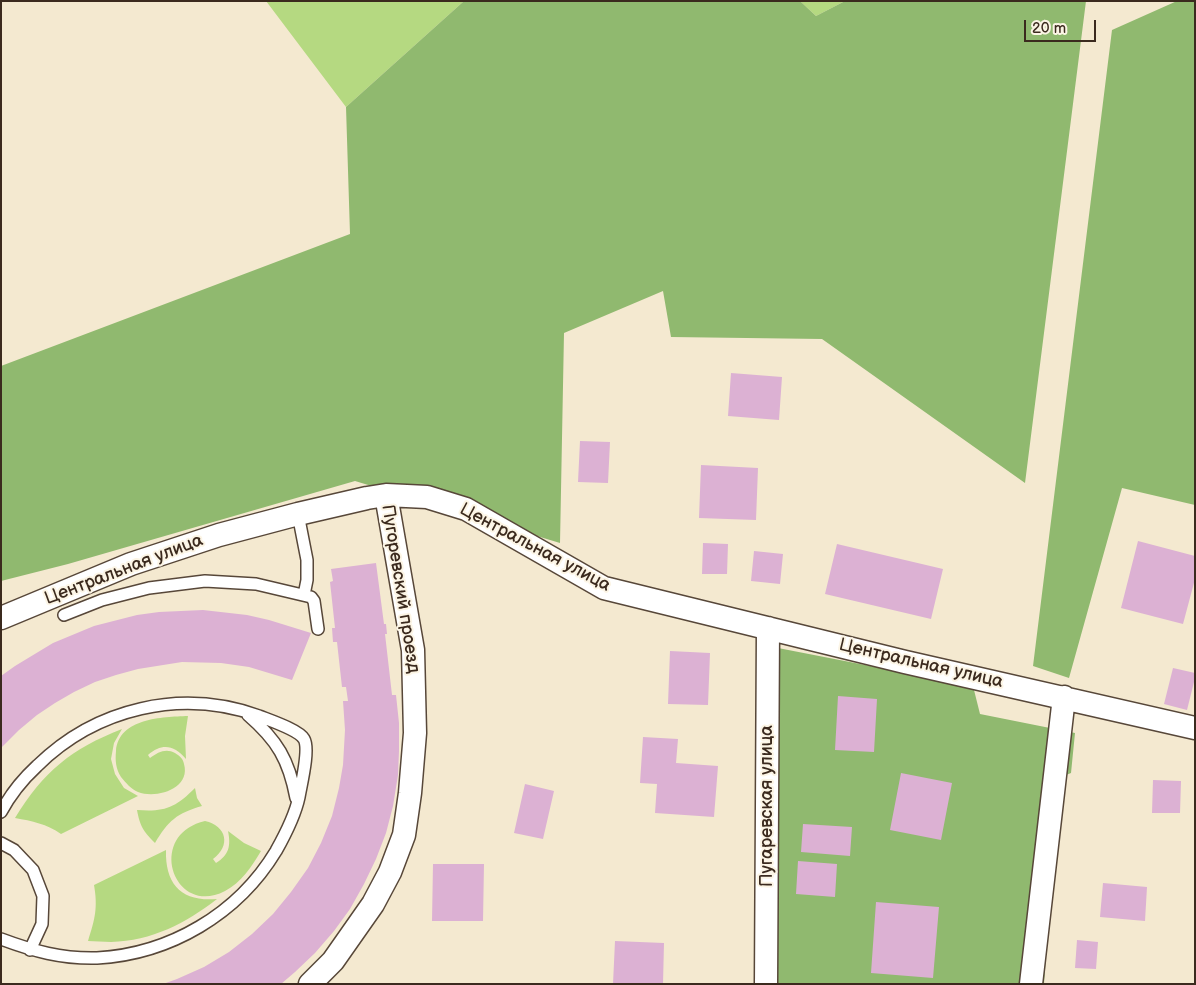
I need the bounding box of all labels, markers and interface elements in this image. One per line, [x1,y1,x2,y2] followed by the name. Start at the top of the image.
[1026,10,1098,42] scale bar
[1032,19,1066,38] text: 20 m
[456,499,614,597] street label: Центральная улица
[376,503,424,675] street label: Пугоревский проезд
[42,530,206,610] street label: Центральная улица
[837,635,1005,693] street label: Центральная улица
[756,725,778,887] street label: Пугаревская улица

